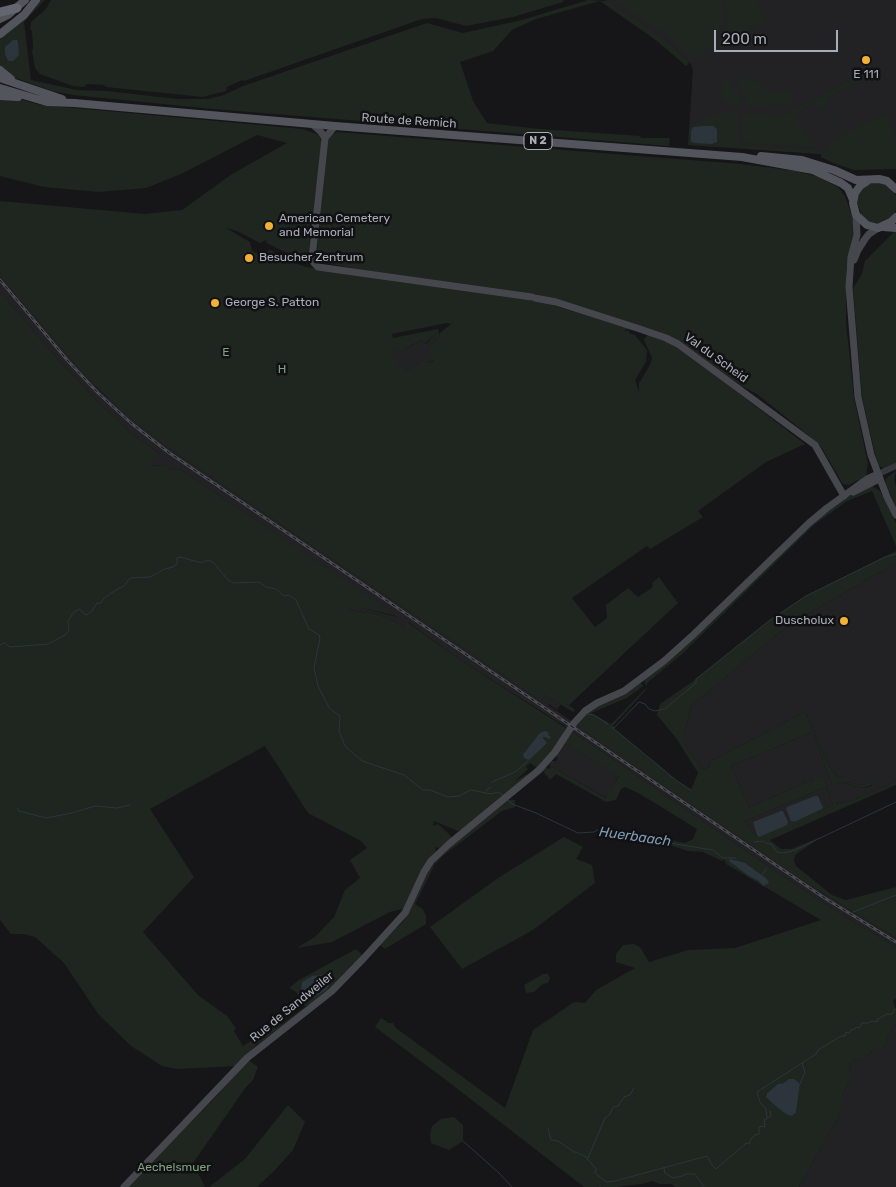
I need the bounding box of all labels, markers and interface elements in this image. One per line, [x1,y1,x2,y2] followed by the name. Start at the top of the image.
[716,20,840,52] scale bar
[722,30,767,48] text: 200 m
[860,54,872,66] marker: E 111
[853,68,879,82] place label: E 111
[361,111,457,131] street label: Route de Remich
[524,132,552,150] road number: N 2
[279,212,390,240] place label: American Cemetery and Memorial
[263,220,275,232] marker: American Cemetery and Memorial
[259,251,363,265] place label: Besucher Zentrum
[243,252,255,264] marker: Besucher Zentrum
[225,296,319,310] place label: George S. Patton
[209,297,221,309] marker: George S. Patton
[681,330,751,386] street label: Val du Scheid
[222,346,230,360] park label: E
[278,363,286,377] park label: H
[775,614,834,628] place label: Duscholux
[838,615,850,627] marker: Duscholux
[598,824,672,850] water label: Huerbaach
[247,969,337,1045] street label: Rue de Sandweiler
[137,1161,211,1175] park label: Aechelsmuer

